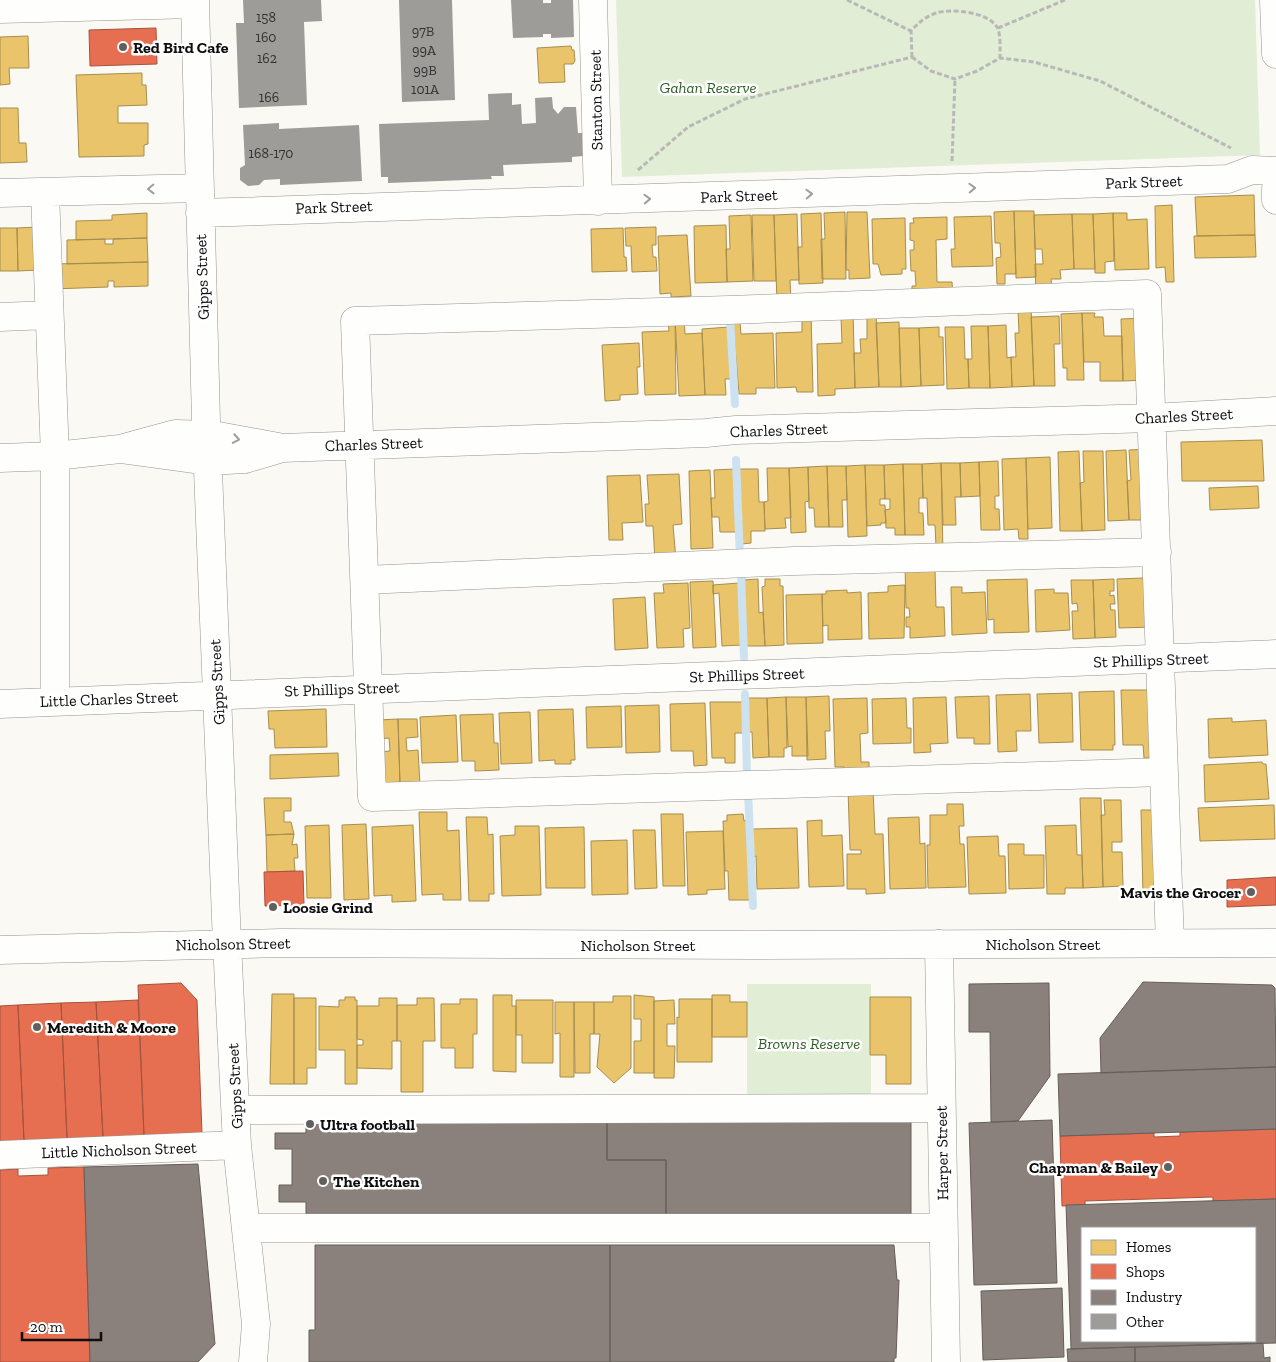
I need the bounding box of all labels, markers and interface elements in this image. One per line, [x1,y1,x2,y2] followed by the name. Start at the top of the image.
[256,9,276,26] house number: 158
[412,23,434,40] house number: 97B
[256,29,276,46] house number: 160
[133,38,229,57] place label: Red Bird Cafe
[117,41,129,53] marker: Red Bird Cafe
[412,42,437,59] house number: 99A
[257,50,277,67] house number: 162
[586,50,606,150] street label: Stanton Street
[413,62,437,79] house number: 99B
[660,78,756,97] park label: Gahan Reserve
[411,81,440,98] house number: 101A
[259,89,279,106] house number: 166
[249,145,293,162] house number: 168-170
[1105,171,1183,193] street label: Park Street
[968,182,976,193] one-way arrow
[146,184,154,194] one-way arrow
[700,185,778,207] street label: Park Street
[806,188,814,199] one-way arrow
[643,194,651,205] one-way arrow
[295,196,373,218] street label: Park Street
[191,234,213,320] street label: Gipps Street
[1134,404,1234,428] street label: Charles Street
[730,419,828,441] street label: Charles Street
[232,433,241,443] one-way arrow
[325,433,423,455] street label: Charles Street
[205,639,229,725] street label: Gipps Street
[1093,648,1209,672] street label: St Phillips Street
[689,663,805,687] street label: St Phillips Street
[284,677,400,701] street label: St Phillips Street
[39,687,179,711] street label: Little Charles Street
[1120,883,1241,902] place label: Mavis the Grocer
[1245,886,1257,898] marker: Mavis the Grocer
[283,898,373,917] place label: Loosie Grind
[267,901,279,913] marker: Loosie Grind
[175,933,291,955] street label: Nicholson Street
[985,935,1101,954] street label: Nicholson Street
[580,936,696,955] street label: Nicholson Street
[47,1018,176,1037] place label: Meredith & Moore
[31,1021,43,1033] marker: Meredith & Moore
[758,1034,860,1053] park label: Browns Reserve
[223,1043,247,1129] street label: Gipps Street
[932,1105,952,1201] street label: Harper Street
[320,1115,416,1134] place label: Ultra football
[304,1118,316,1130] marker: Ultra football
[41,1138,197,1162] street label: Little Nicholson Street
[1029,1158,1159,1177] place label: Chapman & Bailey
[1162,1161,1174,1173] marker: Chapman & Bailey
[333,1172,420,1191] place label: The Kitchen
[317,1175,329,1187] marker: The Kitchen
[1081,1227,1256,1342] legend
[1126,1238,1171,1256] text: Homes
[1126,1263,1165,1281] text: Shops
[1126,1288,1183,1306] text: Industry
[22,1310,101,1342] scale bar
[1126,1313,1164,1331] text: Other
[30,1318,63,1336] text: 20 m

